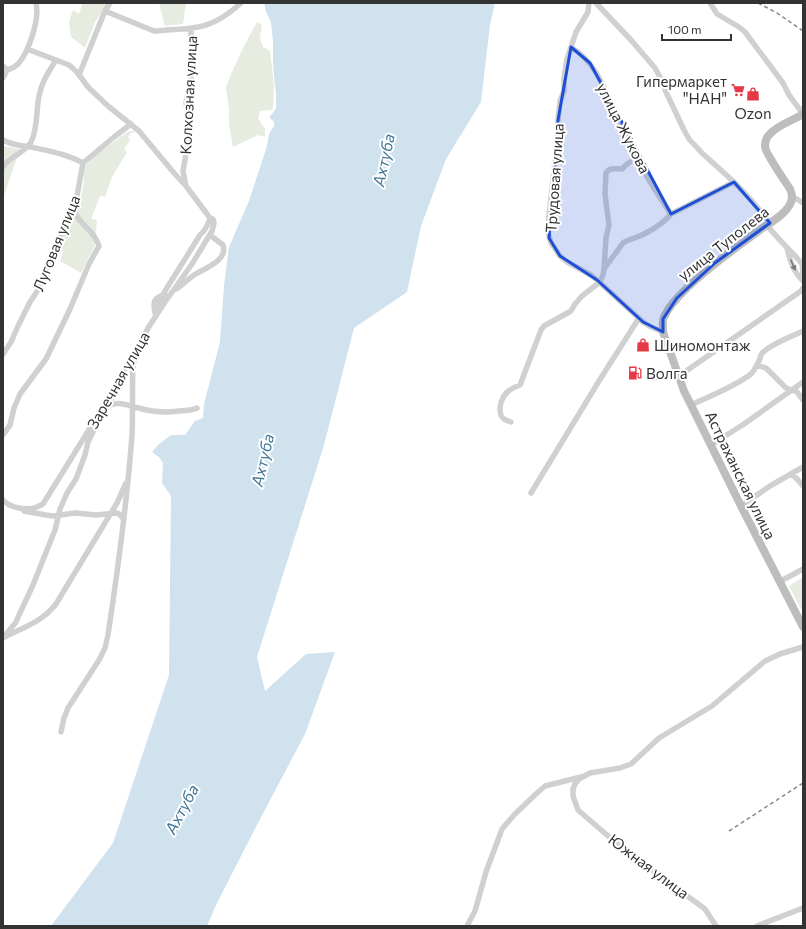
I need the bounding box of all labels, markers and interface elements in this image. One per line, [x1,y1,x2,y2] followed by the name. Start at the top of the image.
[662,16,731,42] scale bar
[668,22,702,36] text: 100 m
[176,35,200,155] street label: Колхозная улица
[636,72,727,107] place label: Гипермаркет "НАН"
[594,80,654,176] street label: улица Жукова
[730,82,746,98] supermarket icon: Гипермаркет "НАН"
[745,86,761,102] shop icon: Ozon
[734,104,772,122] place label: Ozon
[541,123,567,233] street label: Трудовая улица
[368,132,398,189] water label: Ахтуба
[29,192,83,294] street label: Луговая улица
[674,202,772,284] street label: улица Туполева
[790,260,796,272] one-way arrow
[83,328,153,432] street label: Заречная улица
[654,336,751,354] place label: Шиномонтаж
[635,337,651,353] shop icon: Шиномонтаж
[646,364,688,382] place label: Волга
[627,365,643,381] fuel station icon: Волга
[702,408,780,542] street label: Астраханская улица
[247,432,277,489] water label: Ахтуба
[160,781,202,838] water label: Ахтуба
[605,830,693,902] street label: Южная улица

